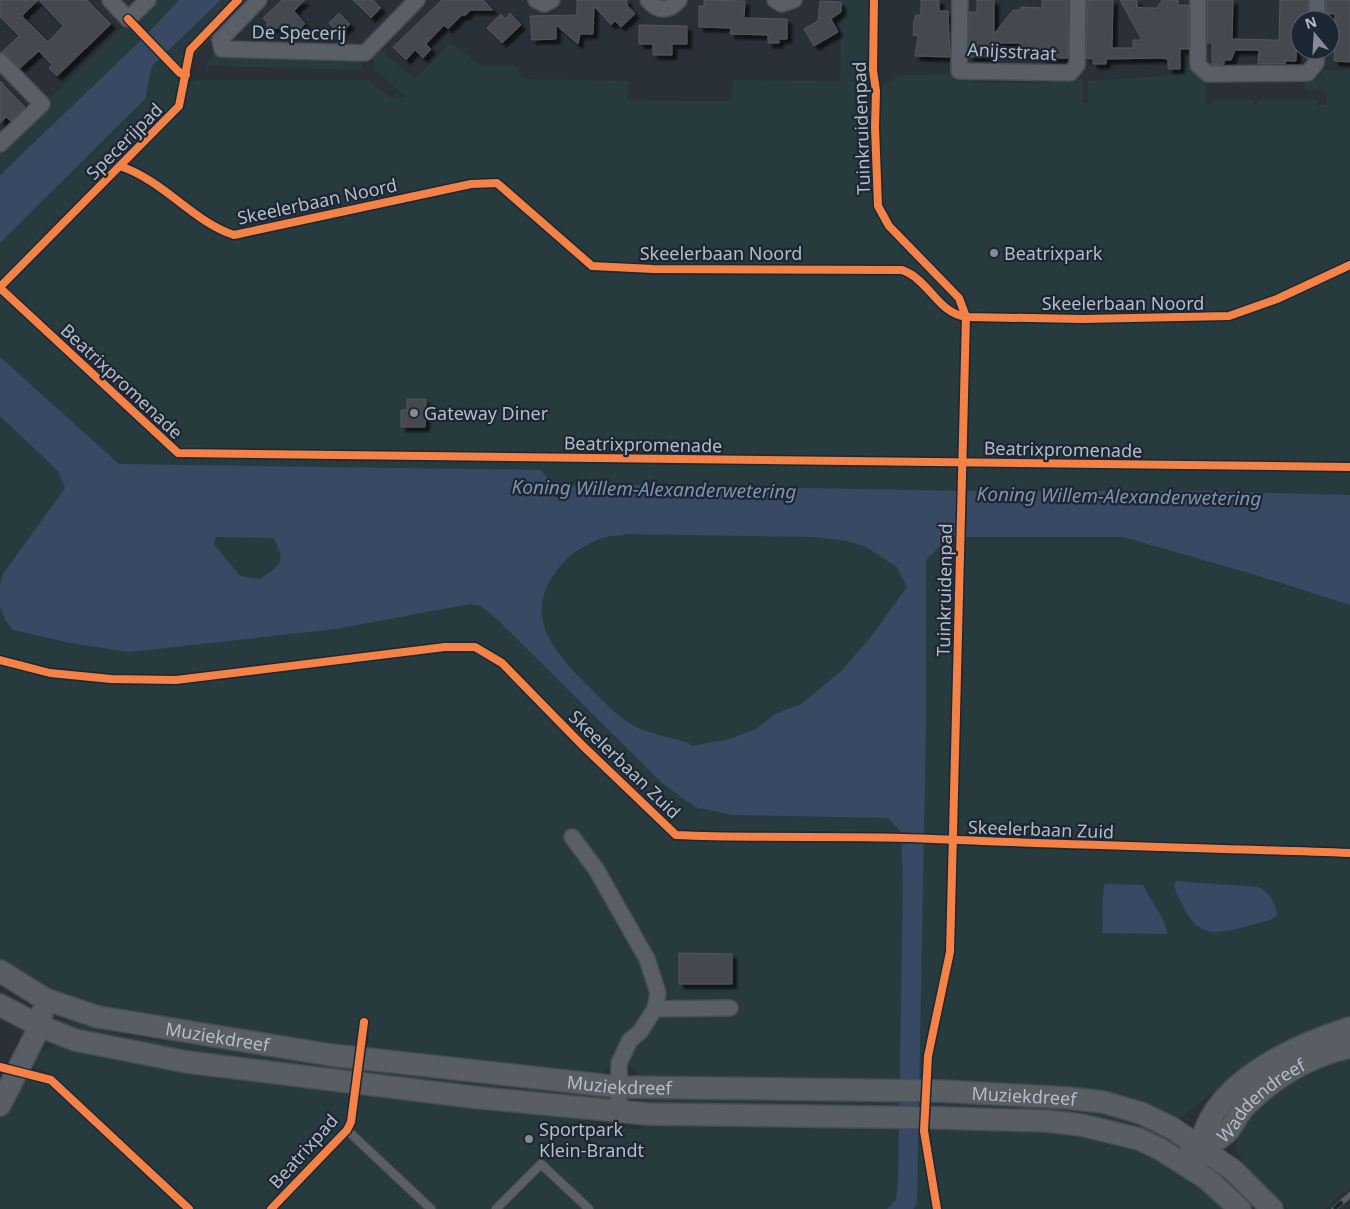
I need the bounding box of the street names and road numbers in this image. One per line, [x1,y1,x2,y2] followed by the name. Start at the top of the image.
[252,19,346,45] street label: De Specerij
[967,37,1058,65] street label: Anijsstraat
[847,61,875,195] street label: Tuinkruidenpad
[81,98,167,184] street label: Specerijpad
[235,172,399,230] street label: Skeelerbaan Noord
[640,241,802,265] street label: Skeelerbaan Noord
[1042,291,1204,315] street label: Skeelerbaan Noord
[56,318,188,444] street label: Beatrixpromenade
[564,431,722,457] street label: Beatrixpromenade
[984,436,1142,462] street label: Beatrixpromenade
[931,523,957,657] street label: Tuinkruidenpad
[564,705,686,823] street label: Skeelerbaan Zuid
[968,814,1114,844] street label: Skeelerbaan Zuid
[164,1016,272,1057] street label: Muziekdreef
[1211,1052,1310,1148] street label: Waddendreef
[566,1069,673,1100] street label: Muziekdreef
[971,1081,1079,1111] street label: Muziekdreef
[263,1109,343,1193] street label: Beatrixpad

